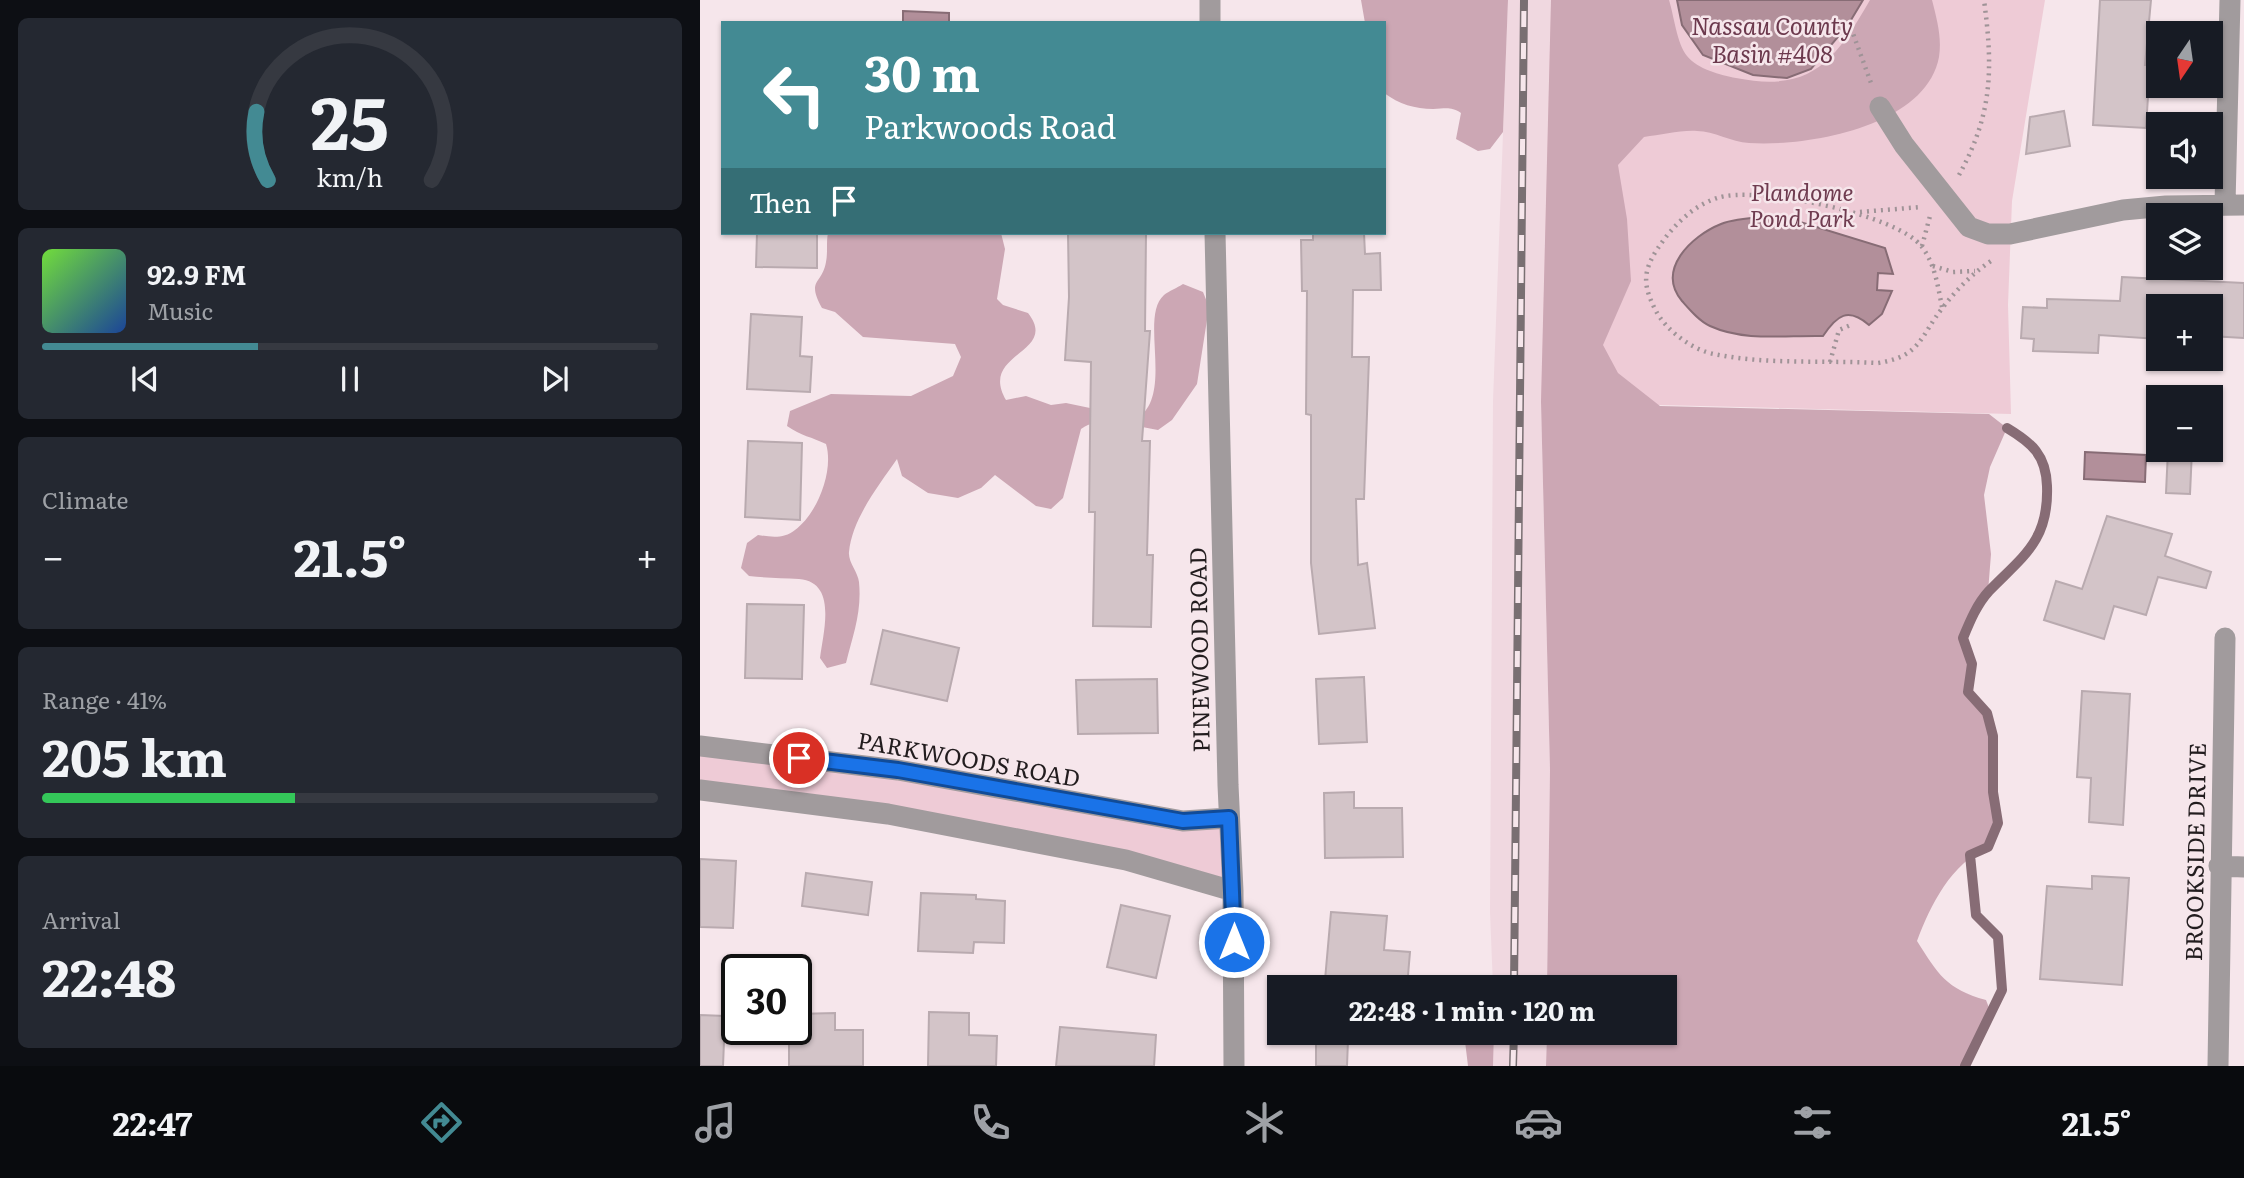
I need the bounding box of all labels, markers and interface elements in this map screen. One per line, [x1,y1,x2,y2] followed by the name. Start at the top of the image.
[1691,7,1853,70] water label: Nassau County Basin #408
[2146,21,2222,98] north arrow
[2146,21,2223,462] map controls
[864,34,980,107] text: 30 m
[749,49,840,140] icon: left
[311,64,389,172] text: 25
[864,101,1116,149] text: Parkwoods Road
[2146,112,2223,189] button: sound
[317,158,383,195] text: km/h
[1749,174,1855,234] park label: Plandome Pond Park
[749,182,811,221] text: Then
[825,182,863,220] icon: arrive
[2146,203,2223,280] button: layers
[147,254,246,293] text: 92.9 FM
[147,293,213,327] text: Music
[2146,294,2223,371] button: +
[126,360,164,398] icon: previous
[331,360,369,398] icon: pause
[536,360,574,398] icon: next
[2146,385,2223,462] button: −
[42,482,128,516] text: Climate
[293,516,407,593] text: 21.5°
[42,526,64,583] text: −
[636,526,658,583] text: +
[1179,547,1217,753] street label: PINEWOOD ROAD
[42,682,167,716] text: Range · 41%
[42,716,227,793] text: 205 km
[855,722,1083,794] street label: PARKWOODS ROAD
[769,728,829,788] pin
[780,739,818,777] icon: arrive
[2175,742,2213,962] street label: BROOKSIDE DRIVE
[42,902,121,936] text: Arrival
[1197,905,1271,979] position arrow
[42,936,176,1013] text: 22:48
[721,954,812,1045] speed limit sign: 30
[1349,990,1595,1029] text: 22:48 · 1 min · 120 m
[113,1098,192,1146] text: 22:47
[417,1098,466,1147] icon: directions
[691,1098,740,1147] icon: music
[966,1098,1015,1147] icon: phone
[1240,1098,1289,1147] icon: climate
[1514,1098,1563,1147] icon: car
[1788,1098,1837,1147] icon: filters
[2062,1098,2131,1146] text: 21.5°

